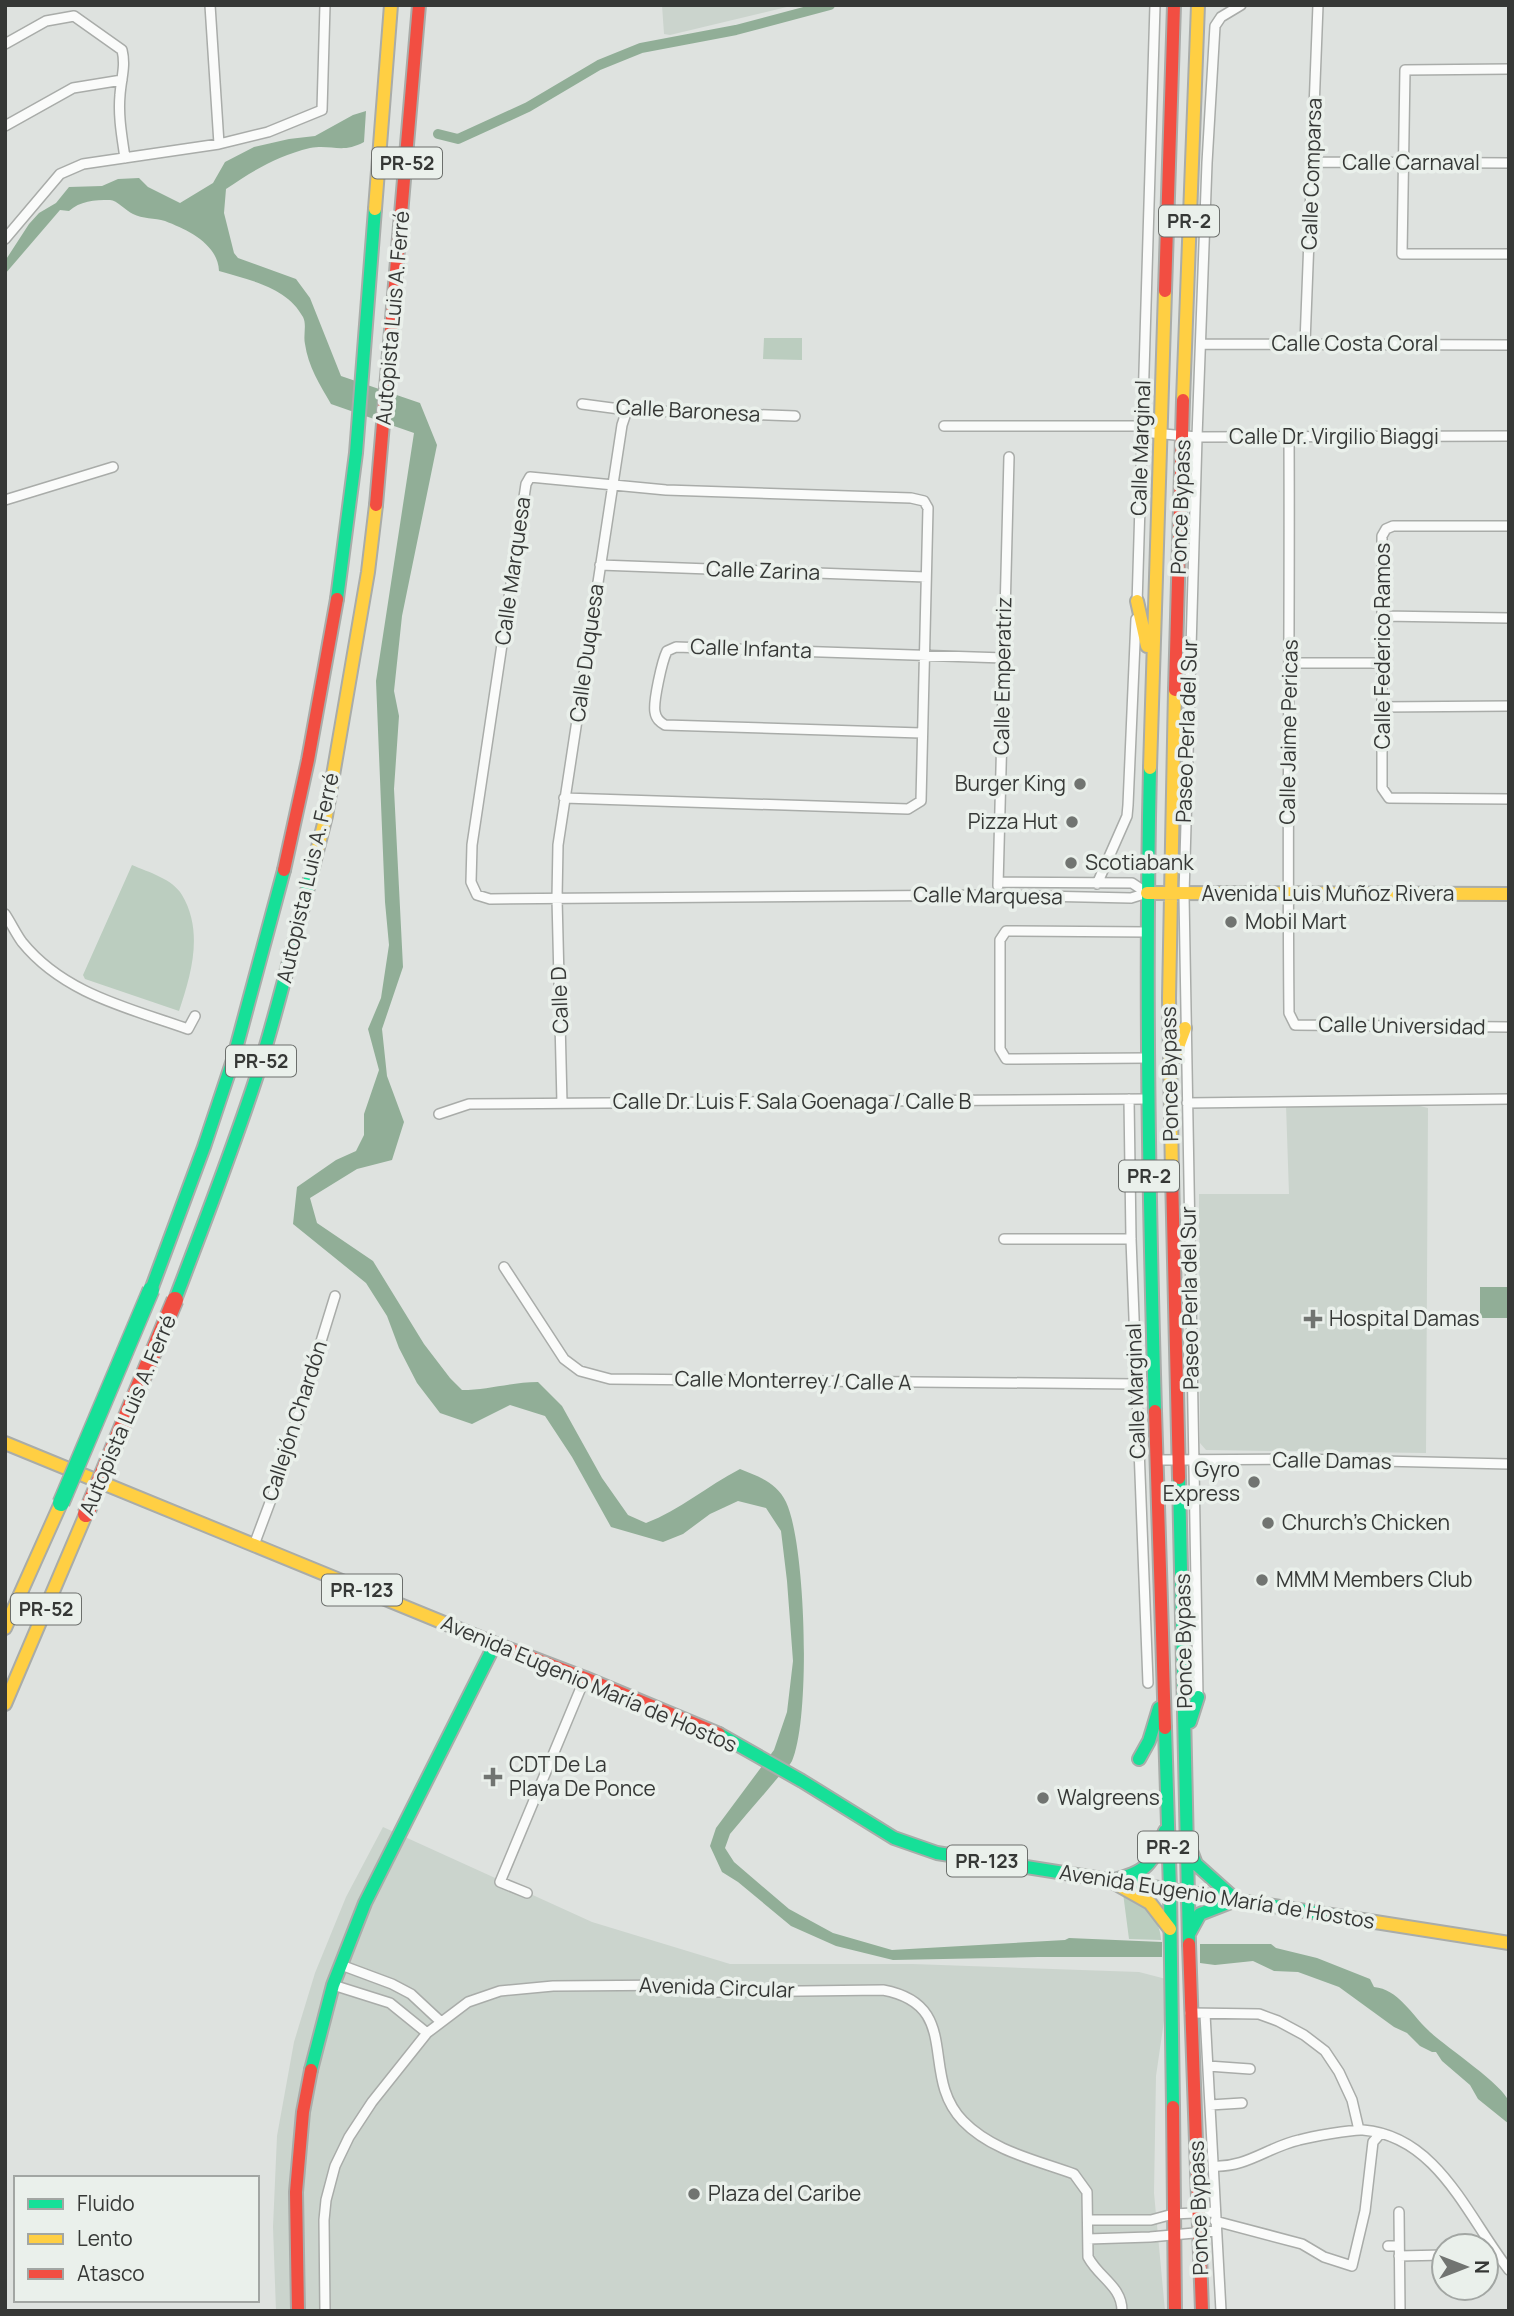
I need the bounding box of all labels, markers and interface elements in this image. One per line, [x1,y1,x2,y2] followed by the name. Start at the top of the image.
[1294,97,1328,250] street label: Calle Comparsa
[372,148,442,178] road number: PR-52
[1342,148,1480,176] street label: Calle Carnaval
[1159,206,1219,236] road number: PR-2
[369,210,415,426] street label: Autopista Luis A. Ferré
[1272,329,1438,357] street label: Calle Costa Coral
[1124,380,1156,516] street label: Calle Marginal
[615,392,761,428] street label: Calle Baronesa
[1229,422,1439,450] street label: Calle Dr. Virgilio Biaggi
[1164,439,1196,575] street label: Ponce Bypass
[488,495,536,647] street label: Calle Marquesa
[1368,543,1396,749] street label: Calle Federico Ramos
[706,554,821,586] street label: Calle Zarina
[562,582,610,724] street label: Calle Duquesa
[987,597,1017,755] street label: Calle Emperatriz
[690,632,812,664] street label: Calle Infanta
[1169,638,1203,823] street label: Paseo Perla del Sur
[1272,639,1304,825] street label: Calle Jaime Pericas
[955,769,1066,797] place label: Burger King
[269,770,345,986] street label: Autopista Luis A. Ferré
[1072,776,1088,792] marker: Burger King
[968,807,1058,835] place label: Pizza Hut
[1064,814,1080,830] marker: Pizza Hut
[1085,848,1194,876] place label: Scotiabank
[1063,855,1079,871] marker: Scotiabank
[1201,879,1455,907] street label: Avenida Luis Muñoz Rivera
[913,880,1063,910] street label: Calle Marquesa
[1245,907,1347,935] place label: Mobil Mart
[1223,914,1239,930] marker: Mobil Mart
[544,966,574,1034] street label: Calle D
[1154,1006,1184,1142] street label: Ponce Bypass
[1318,1010,1486,1040] street label: Calle Universidad
[226,1046,296,1077] road number: PR-52
[613,1087,971,1115] street label: Calle Dr. Luis F. Sala Goenaga / Calle B
[1119,1160,1179,1192] road number: PR-2
[1173,1205,1205,1390] street label: Paseo Perla del Sur
[1329,1304,1480,1332] place label: Hospital Damas
[1303,1309,1323,1329] marker: Hospital Damas
[72,1310,182,1519] street label: Autopista Luis A. Ferré
[1119,1323,1151,1459] street label: Calle Marginal
[255,1337,333,1504] street label: Callejón Chardón
[674,1364,912,1396] street label: Calle Monterrey / Calle A
[1272,1445,1392,1475] street label: Calle Damas
[1163,1455,1240,1507] place label: Gyro Express
[1246,1474,1262,1490] marker: Gyro Express
[1282,1508,1450,1536] place label: Church's Chicken
[1260,1515,1276,1531] marker: Church's Chicken
[1276,1565,1473,1593] place label: MMM Members Club
[1254,1572,1270,1588] marker: MMM Members Club
[1168,1573,1198,1709] street label: Ponce Bypass
[322,1574,402,1606] road number: PR-123
[11,1594,81,1624] road number: PR-52
[437,1608,742,1758] street label: Avenida Eugenio María de Hostos
[509,1750,656,1802] place label: CDT De La Playa De Ponce
[483,1767,503,1787] marker: CDT De La Playa De Ponce
[1057,1783,1160,1811] place label: Walgreens
[1035,1790,1051,1806] marker: Walgreens
[1138,1831,1198,1862] road number: PR-2
[947,1845,1027,1876] road number: PR-123
[1058,1857,1377,1935] street label: Avenida Eugenio María de Hostos
[639,1970,796,2004] street label: Avenida Circular
[1182,2140,1214,2276] street label: Ponce Bypass
[14,2176,259,2302] legend
[708,2179,861,2207] place label: Plaza del Caribe
[686,2186,702,2202] marker: Plaza del Caribe
[77,2189,135,2217] text: Fluido
[77,2224,133,2252] text: Lento
[1430,2232,1500,2302] north arrow
[77,2259,145,2287] text: Atasco
[1469,2260,1495,2274] text: N

